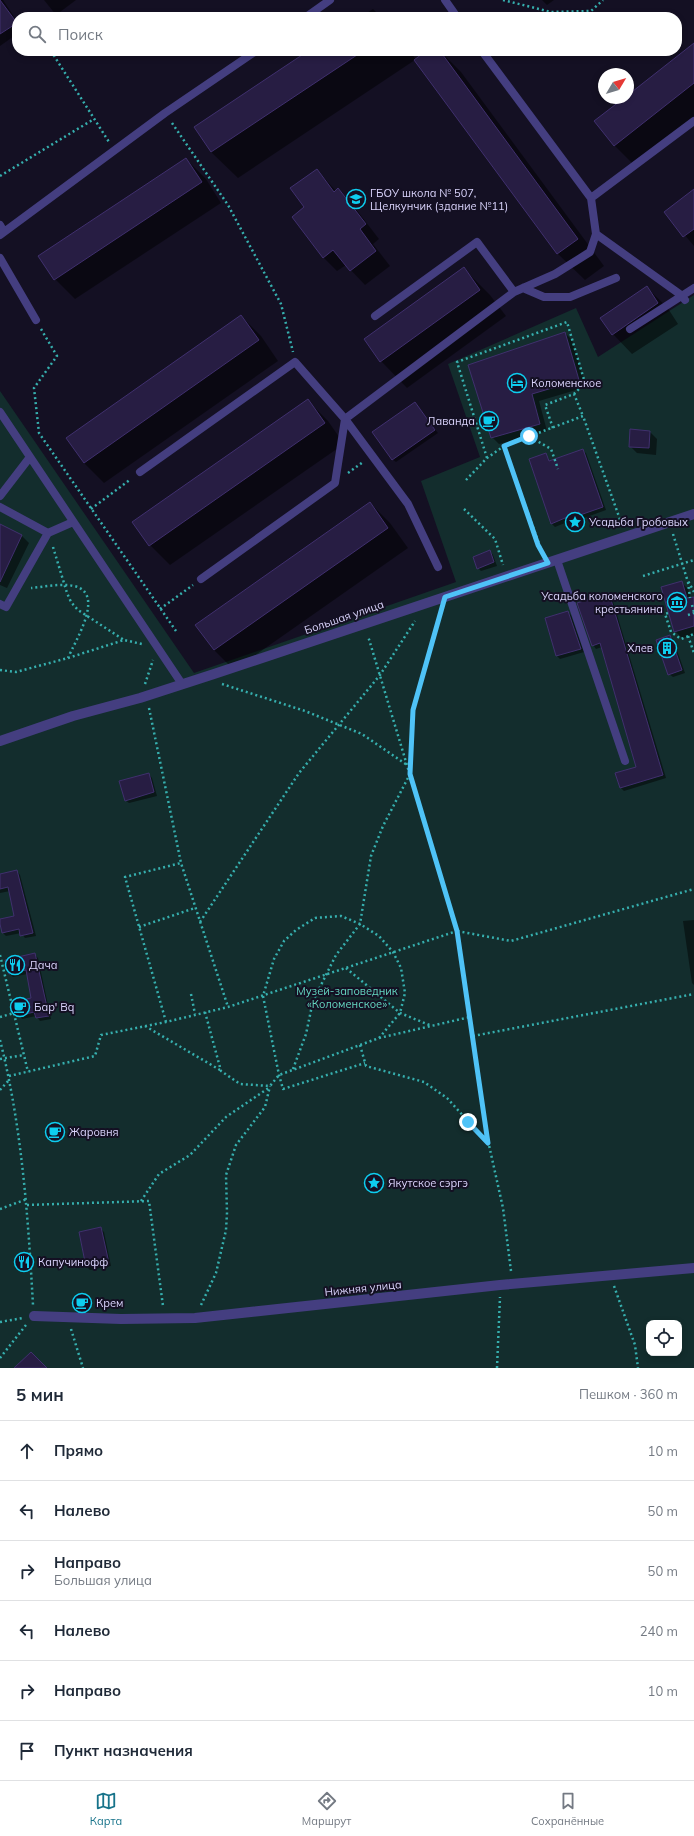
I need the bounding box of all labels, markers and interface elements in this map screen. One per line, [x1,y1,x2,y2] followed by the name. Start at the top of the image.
[12,12,682,56] search box
[26,23,48,45] icon: search
[58,25,103,44] text: Поиск
[598,68,634,104] north arrow
[370,186,508,213] place label: ГБОУ школа № 507, Щелкунчик (здание №11)
[345,188,367,210] school or university icon: ГБОУ школа № 507, Щелкунчик (здание №11)
[506,372,528,394] hotel icon: Коломенское
[531,376,601,390] place label: Коломенское
[478,410,500,432] cafe icon: Лаванда
[427,414,475,428] place label: Лаванда
[520,427,538,445] route start
[564,511,586,533] place icon: Усадьба Гробовых
[588,515,688,529] place label: Усадьба Гробовых
[540,589,663,616] place label: Усадьба коломенского крестьянина
[666,591,688,613] museum icon: Усадьба коломенского крестьянина
[303,597,385,637] street label: Большая улица
[656,637,678,659] building icon: Хлев
[627,641,653,655] place label: Хлев
[4,954,26,976] restaurant icon: Дача
[29,958,57,972] place label: Дача
[296,984,398,1011] park label: Музей-заповедник «Коломенское»
[9,996,31,1018] cafe icon: Бар' Bq
[34,1000,74,1014] place label: Бар' Bq
[459,1113,477,1131] route end
[44,1121,66,1143] cafe icon: Жаровня
[69,1125,119,1139] place label: Жаровня
[363,1172,385,1194] place icon: Якутское сэргэ
[388,1176,468,1190] place label: Якутское сэргэ
[13,1251,35,1273] restaurant icon: Капучинофф
[38,1255,108,1269] place label: Капучинофф
[324,1277,402,1299] street label: Нижняя улица
[71,1292,93,1314] cafe icon: Крем
[96,1296,123,1310] place label: Крем
[646,1320,682,1356] map controls
[646,1320,682,1356] button: locate
[16,1384,64,1405] text: 5 мин
[579,1386,678,1402] text: Пешком · 360 m
[16,1440,38,1462] icon: ahead
[54,1441,103,1460] text: Прямо
[648,1443,678,1459] text: 10 m
[16,1500,38,1522] icon: left
[54,1501,110,1520] text: Налево
[648,1503,678,1519] text: 50 m
[54,1553,121,1572] text: Направо
[16,1560,38,1582] icon: right
[648,1563,678,1579] text: 50 m
[54,1572,152,1588] text: Большая улица
[16,1620,38,1642] icon: left
[54,1621,110,1640] text: Налево
[640,1623,678,1639] text: 240 m
[16,1680,38,1702] icon: right
[54,1681,121,1700] text: Направо
[648,1683,678,1699] text: 10 m
[16,1740,38,1762] icon: arrive
[54,1741,193,1760] text: Пункт назначения
[90,1790,122,1828] tab: Карта
[302,1790,351,1828] tab: Маршрут
[531,1790,604,1828] tab: Сохранённые

